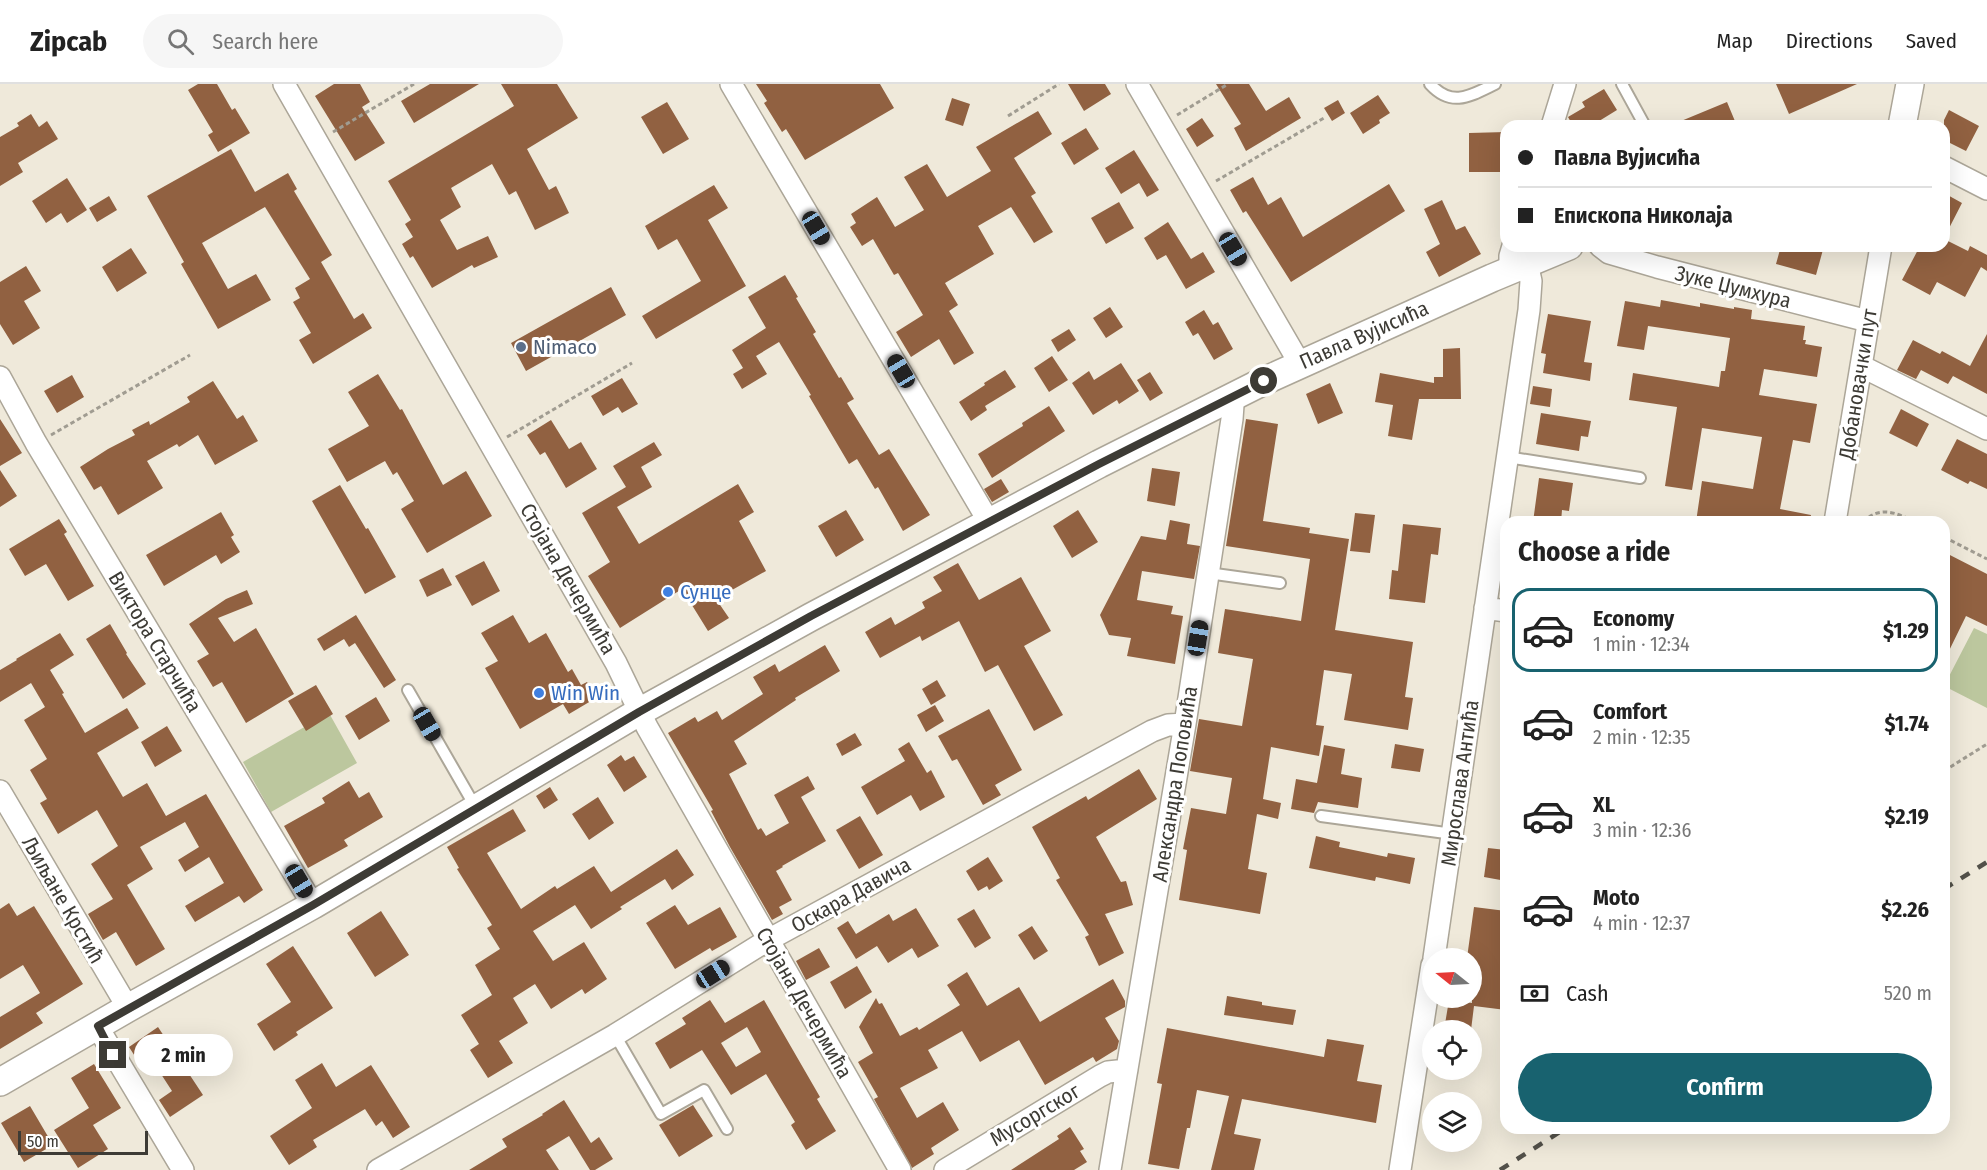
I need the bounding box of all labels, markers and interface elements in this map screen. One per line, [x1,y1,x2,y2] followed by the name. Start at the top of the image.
[143,14,563,68] search box
[30,25,107,58] text: Zipcab
[164,25,197,58] icon: search
[212,28,318,55] text: Search here
[1716,28,1753,54] text: Map
[1786,28,1873,54] text: Directions
[1906,28,1957,54] text: Saved
[1554,144,1700,171] text: Павла Вујисића
[1554,202,1733,229] text: Епископа Николаја
[799,208,833,248] car
[1216,229,1250,269] car
[1672,260,1794,314] street label: Зуке Џумхура
[1295,295,1433,375] street label: Павла Вујисића
[1833,306,1883,462] street label: Добановачки пут
[533,334,597,360] place label: Nimaco
[514,340,528,354] marker: Nimaco
[884,351,918,391] car
[1250,367,1277,394] route start
[514,499,622,659] street label: Стојана Дечермића
[1518,536,1670,568] text: Choose a ride
[103,567,207,717] street label: Виктора Старчића
[680,579,731,605] place label: Сунце
[661,585,675,599] marker: Сунце
[1521,603,1575,657] icon: car
[1593,605,1674,632] text: Economy
[1883,617,1929,644] text: $1.29
[1186,619,1210,657] car
[1593,632,1690,656] text: 1 min · 12:34
[551,680,620,706] place label: Win Win
[1147,684,1203,884] street label: Александра Поповића
[532,686,546,700] marker: Win Win
[1521,696,1575,750] icon: car
[1435,698,1485,868] street label: Мирослава Антића
[1593,698,1667,725] text: Comfort
[410,704,444,744] car
[1884,710,1929,737] text: $1.74
[1593,725,1690,749] text: 2 min · 12:35
[1521,789,1575,843] icon: car
[1593,791,1615,818] text: XL
[1885,803,1929,830] text: $2.19
[1593,818,1691,842] text: 3 min · 12:36
[16,832,110,968] street label: Љиљане Крстић
[787,851,915,939] street label: Оскара Давича
[282,861,316,901] car
[1521,882,1575,936] icon: car
[1593,884,1640,911] text: Moto
[1881,896,1929,923] text: $2.26
[1593,911,1690,935] text: 4 min · 12:37
[750,923,858,1083] street label: Стојана Дечермића
[1422,948,1482,1008] north arrow
[1422,948,1482,1152] map controls
[693,957,733,991] car
[1518,977,1551,1010] icon: cash
[1566,980,1609,1007] text: Cash
[1884,981,1932,1005] text: 520 m
[1422,1020,1482,1080] button: locate
[134,1034,233,1076] callout: 2 min
[99,1041,126,1068] route end
[161,1043,206,1067] text: 2 min
[1518,1053,1932,1122] button: Confirm
[985,1078,1085,1152] street label: Мусоргског
[1422,1092,1482,1152] button: layers
[18,1128,148,1156] scale bar
[27,1132,59,1151] text: 50 m

